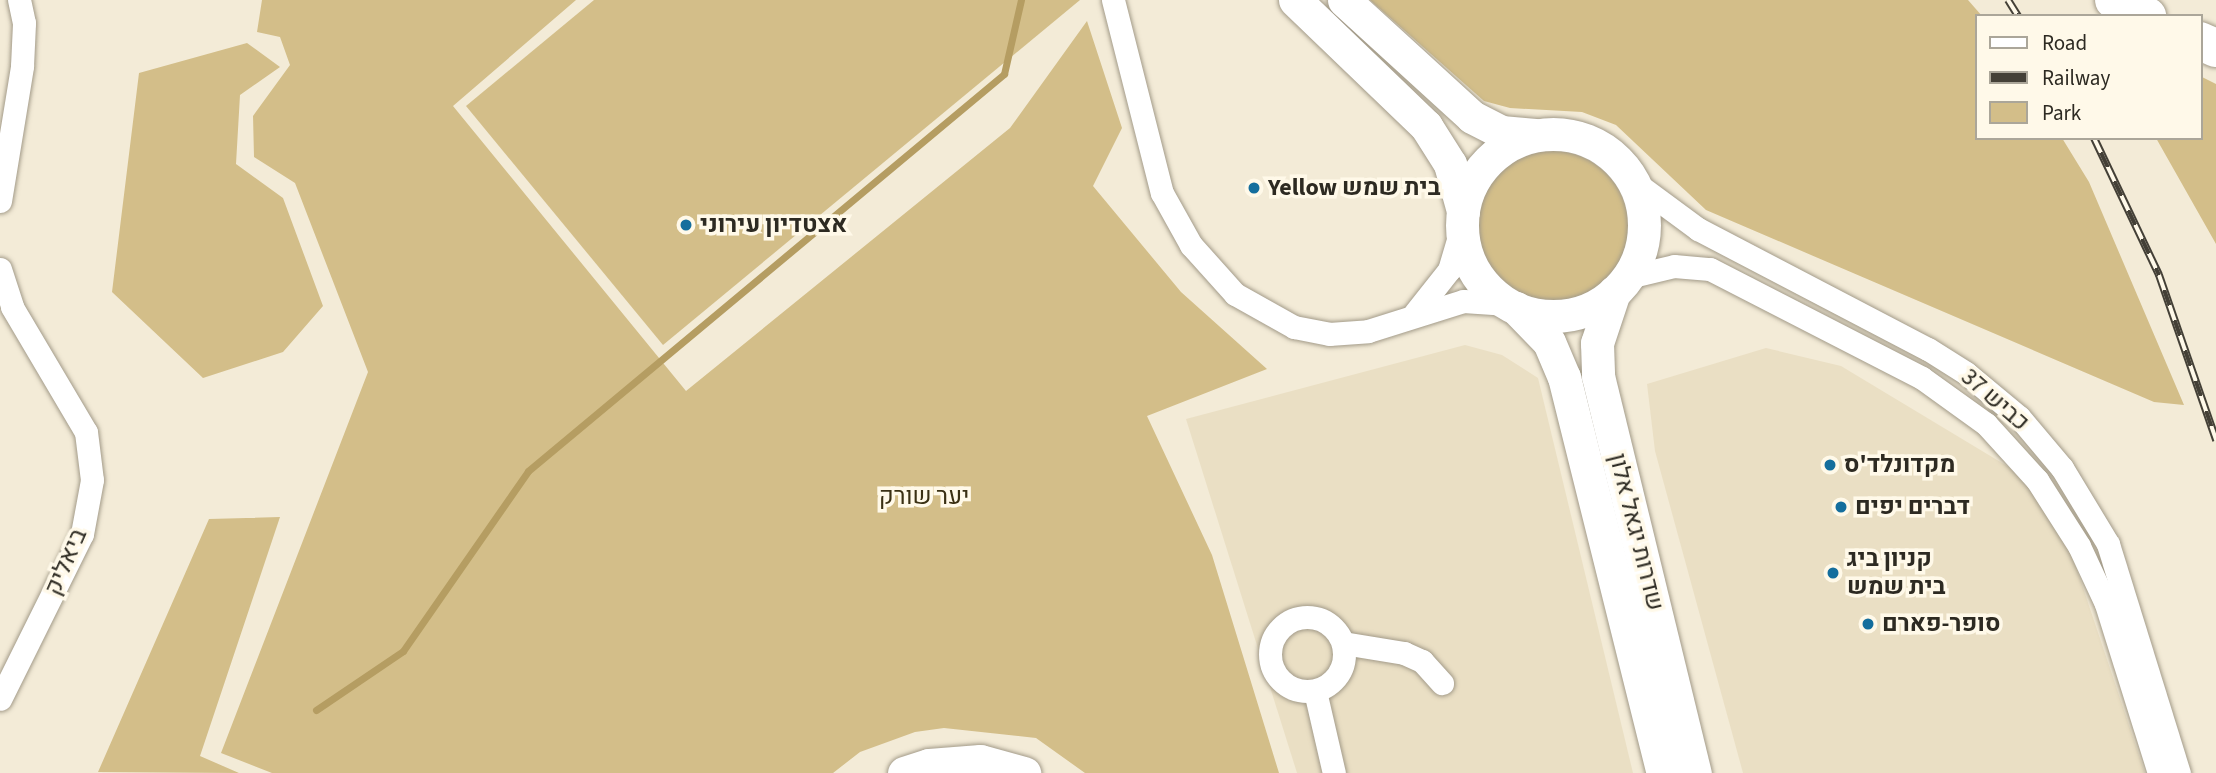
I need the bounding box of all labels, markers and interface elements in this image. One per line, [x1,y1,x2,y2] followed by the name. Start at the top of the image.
[1974,14,2202,140] legend
[2042,28,2087,58] text: Road
[2042,63,2110,93] text: Railway
[2042,98,2081,128] text: Park
[1268,174,1441,202] place label: Yellow בית שמש
[1246,180,1262,196] marker: Yellow בית שמש
[700,211,847,239] place label: אצטדיון עירוני
[678,217,694,233] marker: אצטדיון עירוני
[1955,363,2035,437] street label: כביש 37
[1603,450,1669,614] street label: שדרות יגאל אלון
[1844,451,1955,479] place label: מקדונלד'ס
[1822,457,1838,473] marker: מקדונלד'ס
[879,483,969,511] park label: יער שורק
[1855,493,1970,521] place label: דברים יפים
[1833,499,1849,515] marker: דברים יפים
[39,524,93,600] street label: ביאליק
[1847,545,1946,601] place label: קניון ביג בית שמש
[1825,565,1841,581] marker: קניון ביג בית שמש
[1882,610,2000,638] place label: סופר-פארם
[1860,616,1876,632] marker: סופר-פארם

